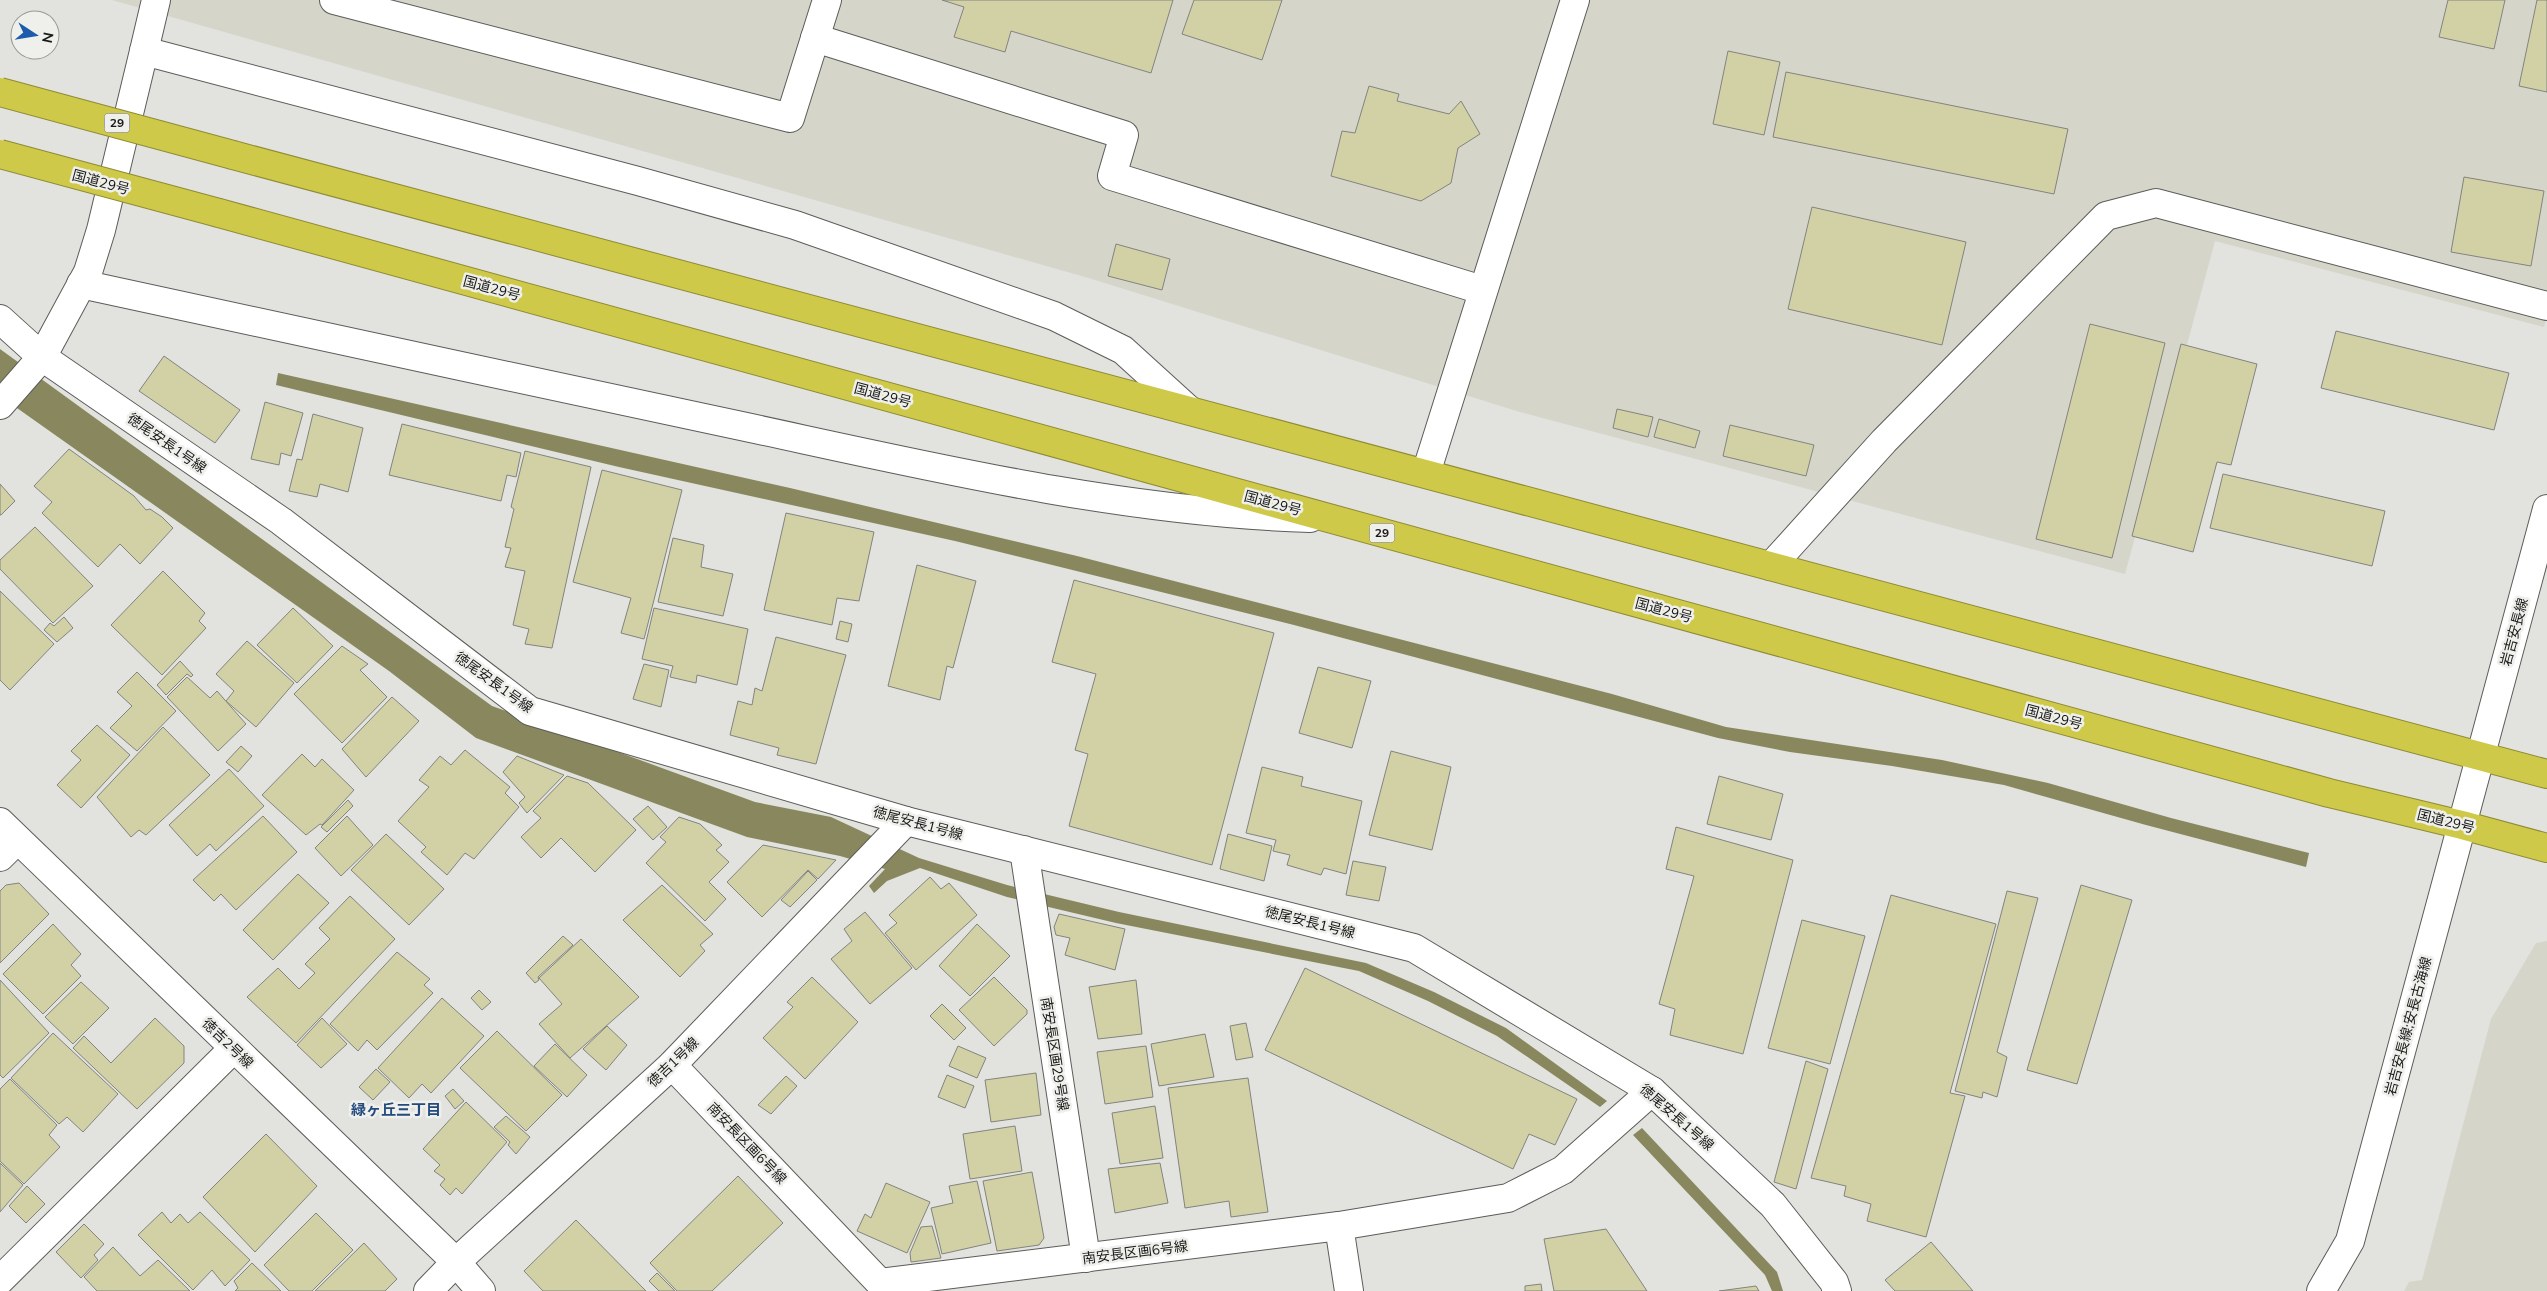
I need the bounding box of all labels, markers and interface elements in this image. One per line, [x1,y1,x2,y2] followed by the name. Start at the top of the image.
[10,10,60,60] north arrow
[37,30,58,45] text: N
[104,114,130,132] road number: 29
[70,166,132,199] street label: 国道29号
[461,272,523,305] street label: 国道29号
[852,379,914,412] street label: 国道29号
[123,409,210,478] street label: 徳尾安長1号線
[1242,487,1304,520] street label: 国道29号
[1370,524,1394,542] road number: 29
[1633,594,1695,627] street label: 国道29号
[2496,596,2533,668] street label: 岩吉安長線
[451,648,537,717] street label: 徳尾安長1号線
[2023,701,2085,734] street label: 国道29号
[871,802,965,845] street label: 徳尾安長1号線
[2415,805,2477,838] street label: 国道29号
[1263,902,1357,943] street label: 徳尾安長1号線
[2381,955,2436,1098] street label: 岩吉安長線;安長古海線
[1036,996,1073,1112] street label: 南安長区画29号線
[198,1014,257,1073] street label: 徳吉2号線
[644,1033,703,1092] street label: 徳吉1号線
[1636,1080,1718,1155] street label: 徳尾安長1号線
[703,1098,790,1188] street label: 南安長区画6号線
[351,1100,441,1120] district label: 緑ヶ丘三丁目
[1081,1237,1189,1268] street label: 南安長区画6号線

